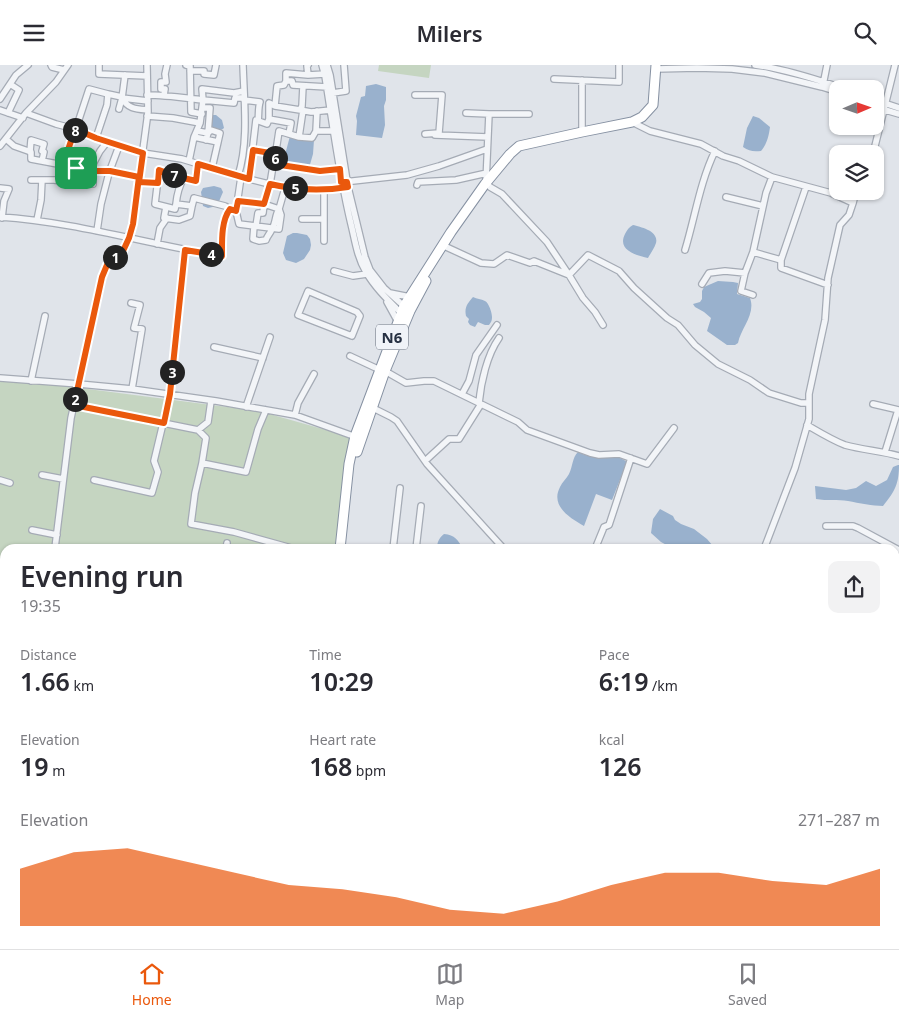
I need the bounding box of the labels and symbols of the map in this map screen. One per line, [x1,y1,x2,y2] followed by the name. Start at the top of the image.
[829,80,884,135] north arrow
[62,117,88,143] pin: 8
[262,145,288,171] pin: 6
[55,147,97,189] pin
[162,163,186,187] pin: 7
[282,175,308,201] pin: 5
[198,241,224,267] pin: 4
[102,245,128,269] pin: 1
[376,325,408,349] road number: N6
[160,359,184,385] pin: 3
[62,387,88,411] pin: 2

